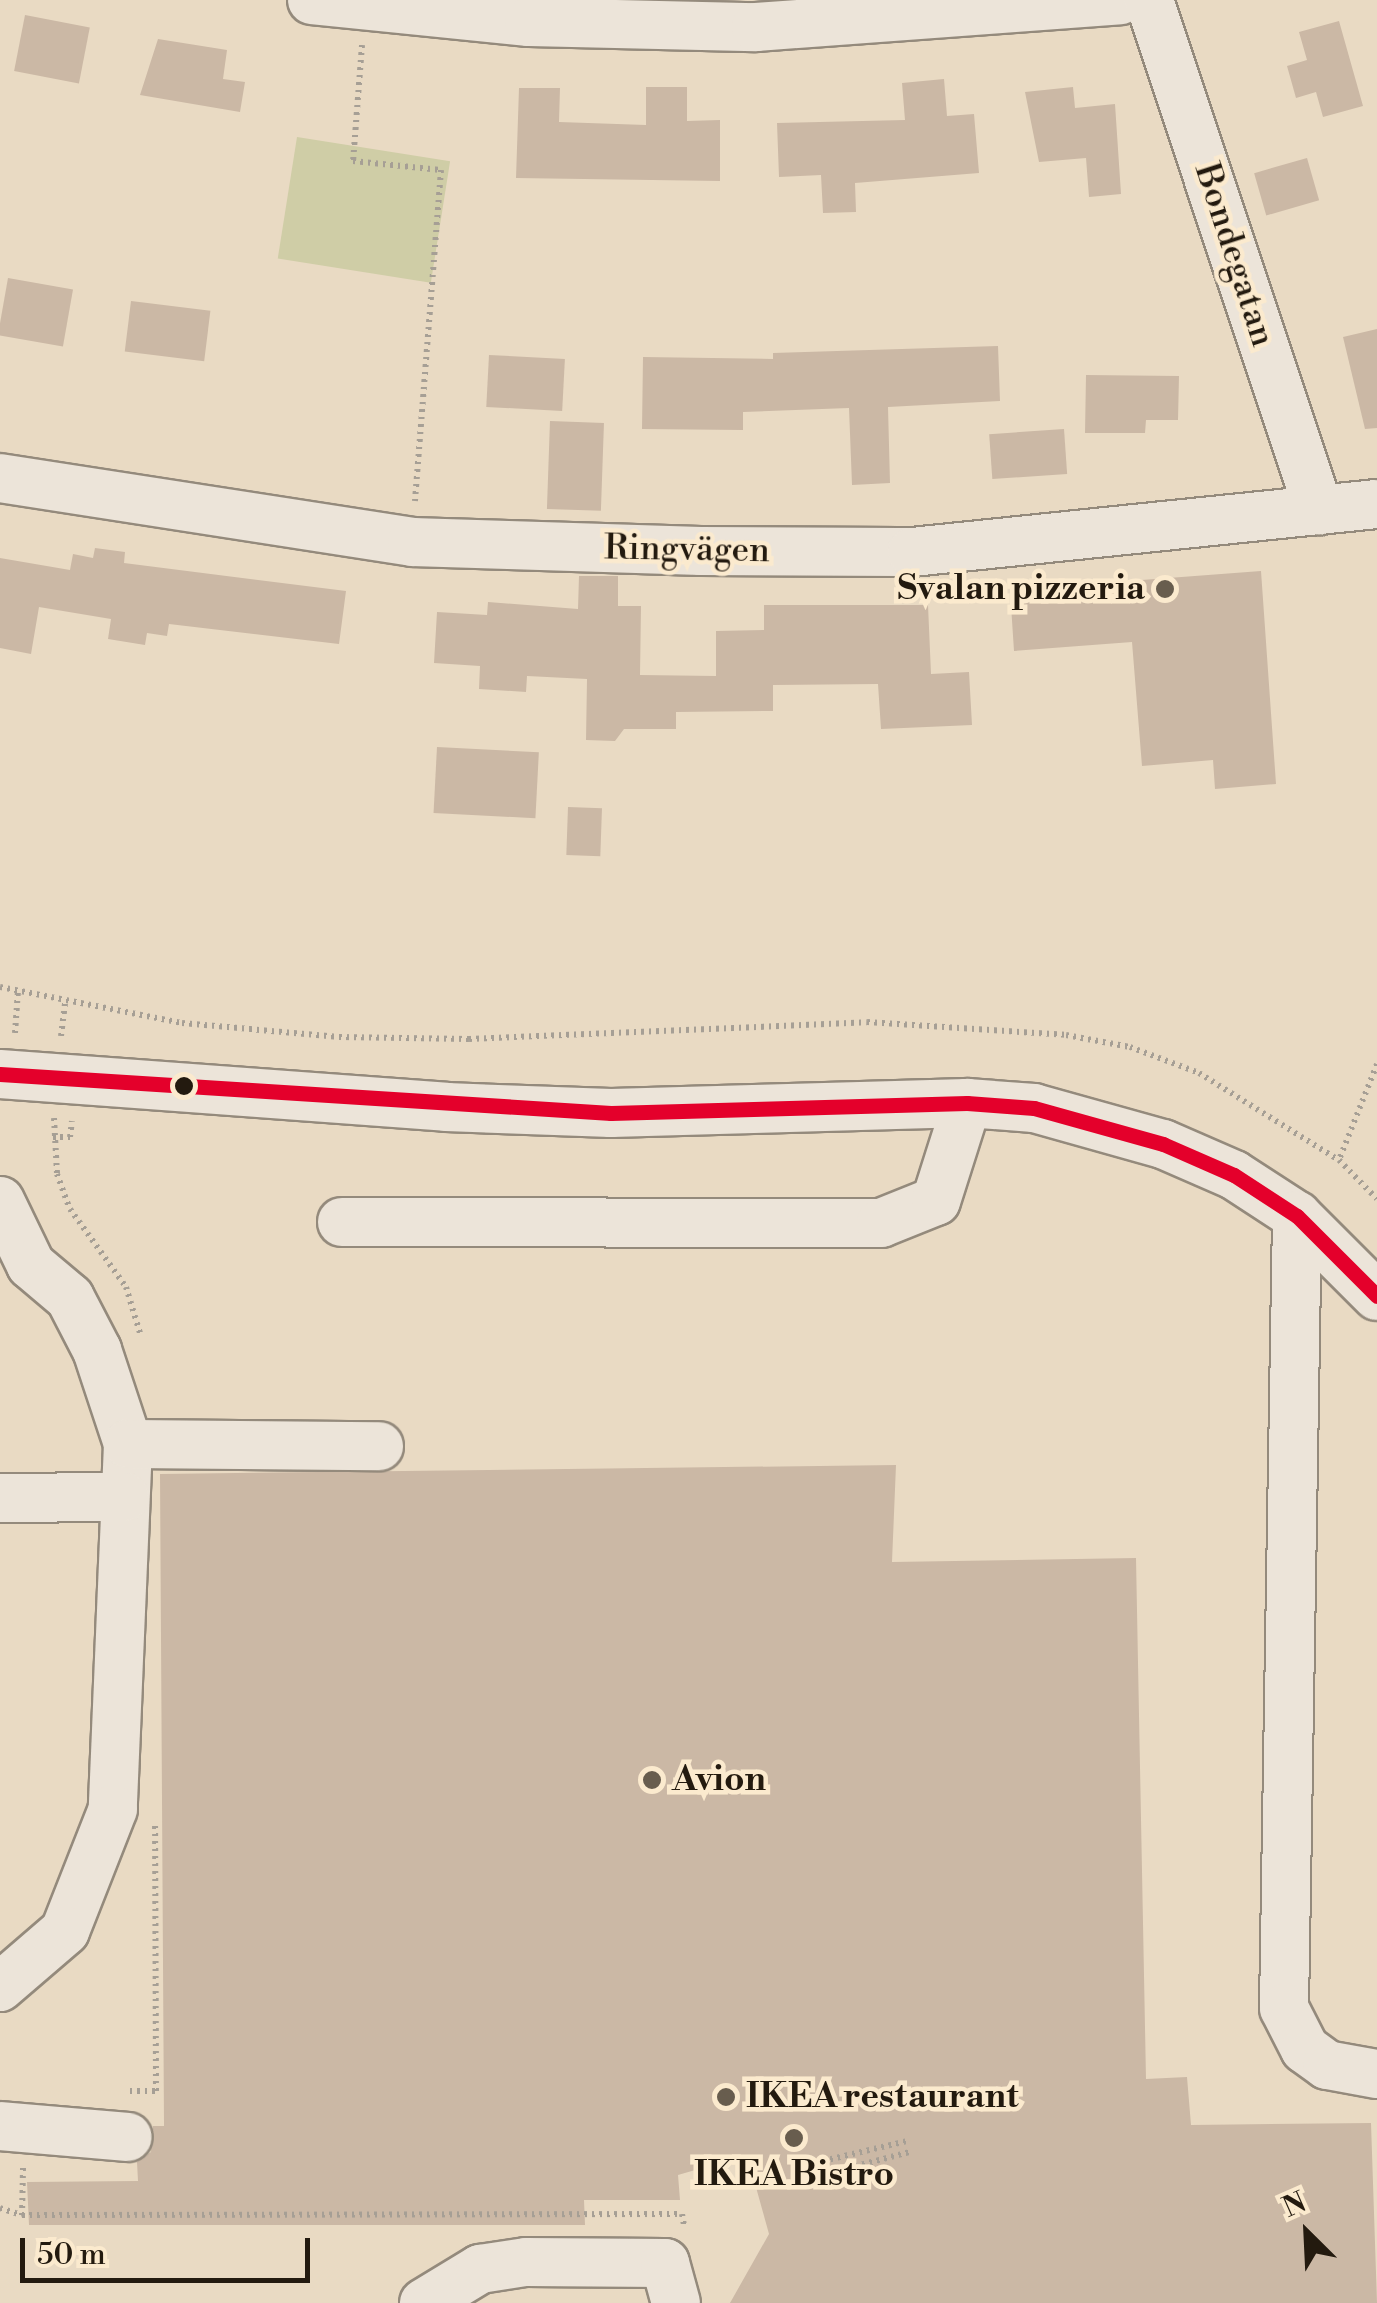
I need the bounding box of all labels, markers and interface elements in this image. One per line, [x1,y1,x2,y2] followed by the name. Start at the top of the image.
[1185,158,1283,352] street label: Bondegatan
[604,528,770,572] street label: Ringvägen
[897,568,1145,610] place label: Svalan pizzeria
[1154,578,1176,600] marker: Svalan pizzeria
[174,1076,194,1096] unlabelled marker
[672,1759,766,1801] place label: Avion
[641,1769,663,1791] marker: Avion
[746,2076,1019,2118] place label: IKEA restaurant
[715,2086,737,2108] marker: IKEA restaurant
[783,2127,805,2149] marker: IKEA Bistro
[694,2154,894,2196] place label: IKEA Bistro
[1257,2183,1357,2283] north arrow
[1277,2185,1312,2226] text: N
[25,2218,315,2280] scale bar
[37,2236,106,2274] text: 50 m

